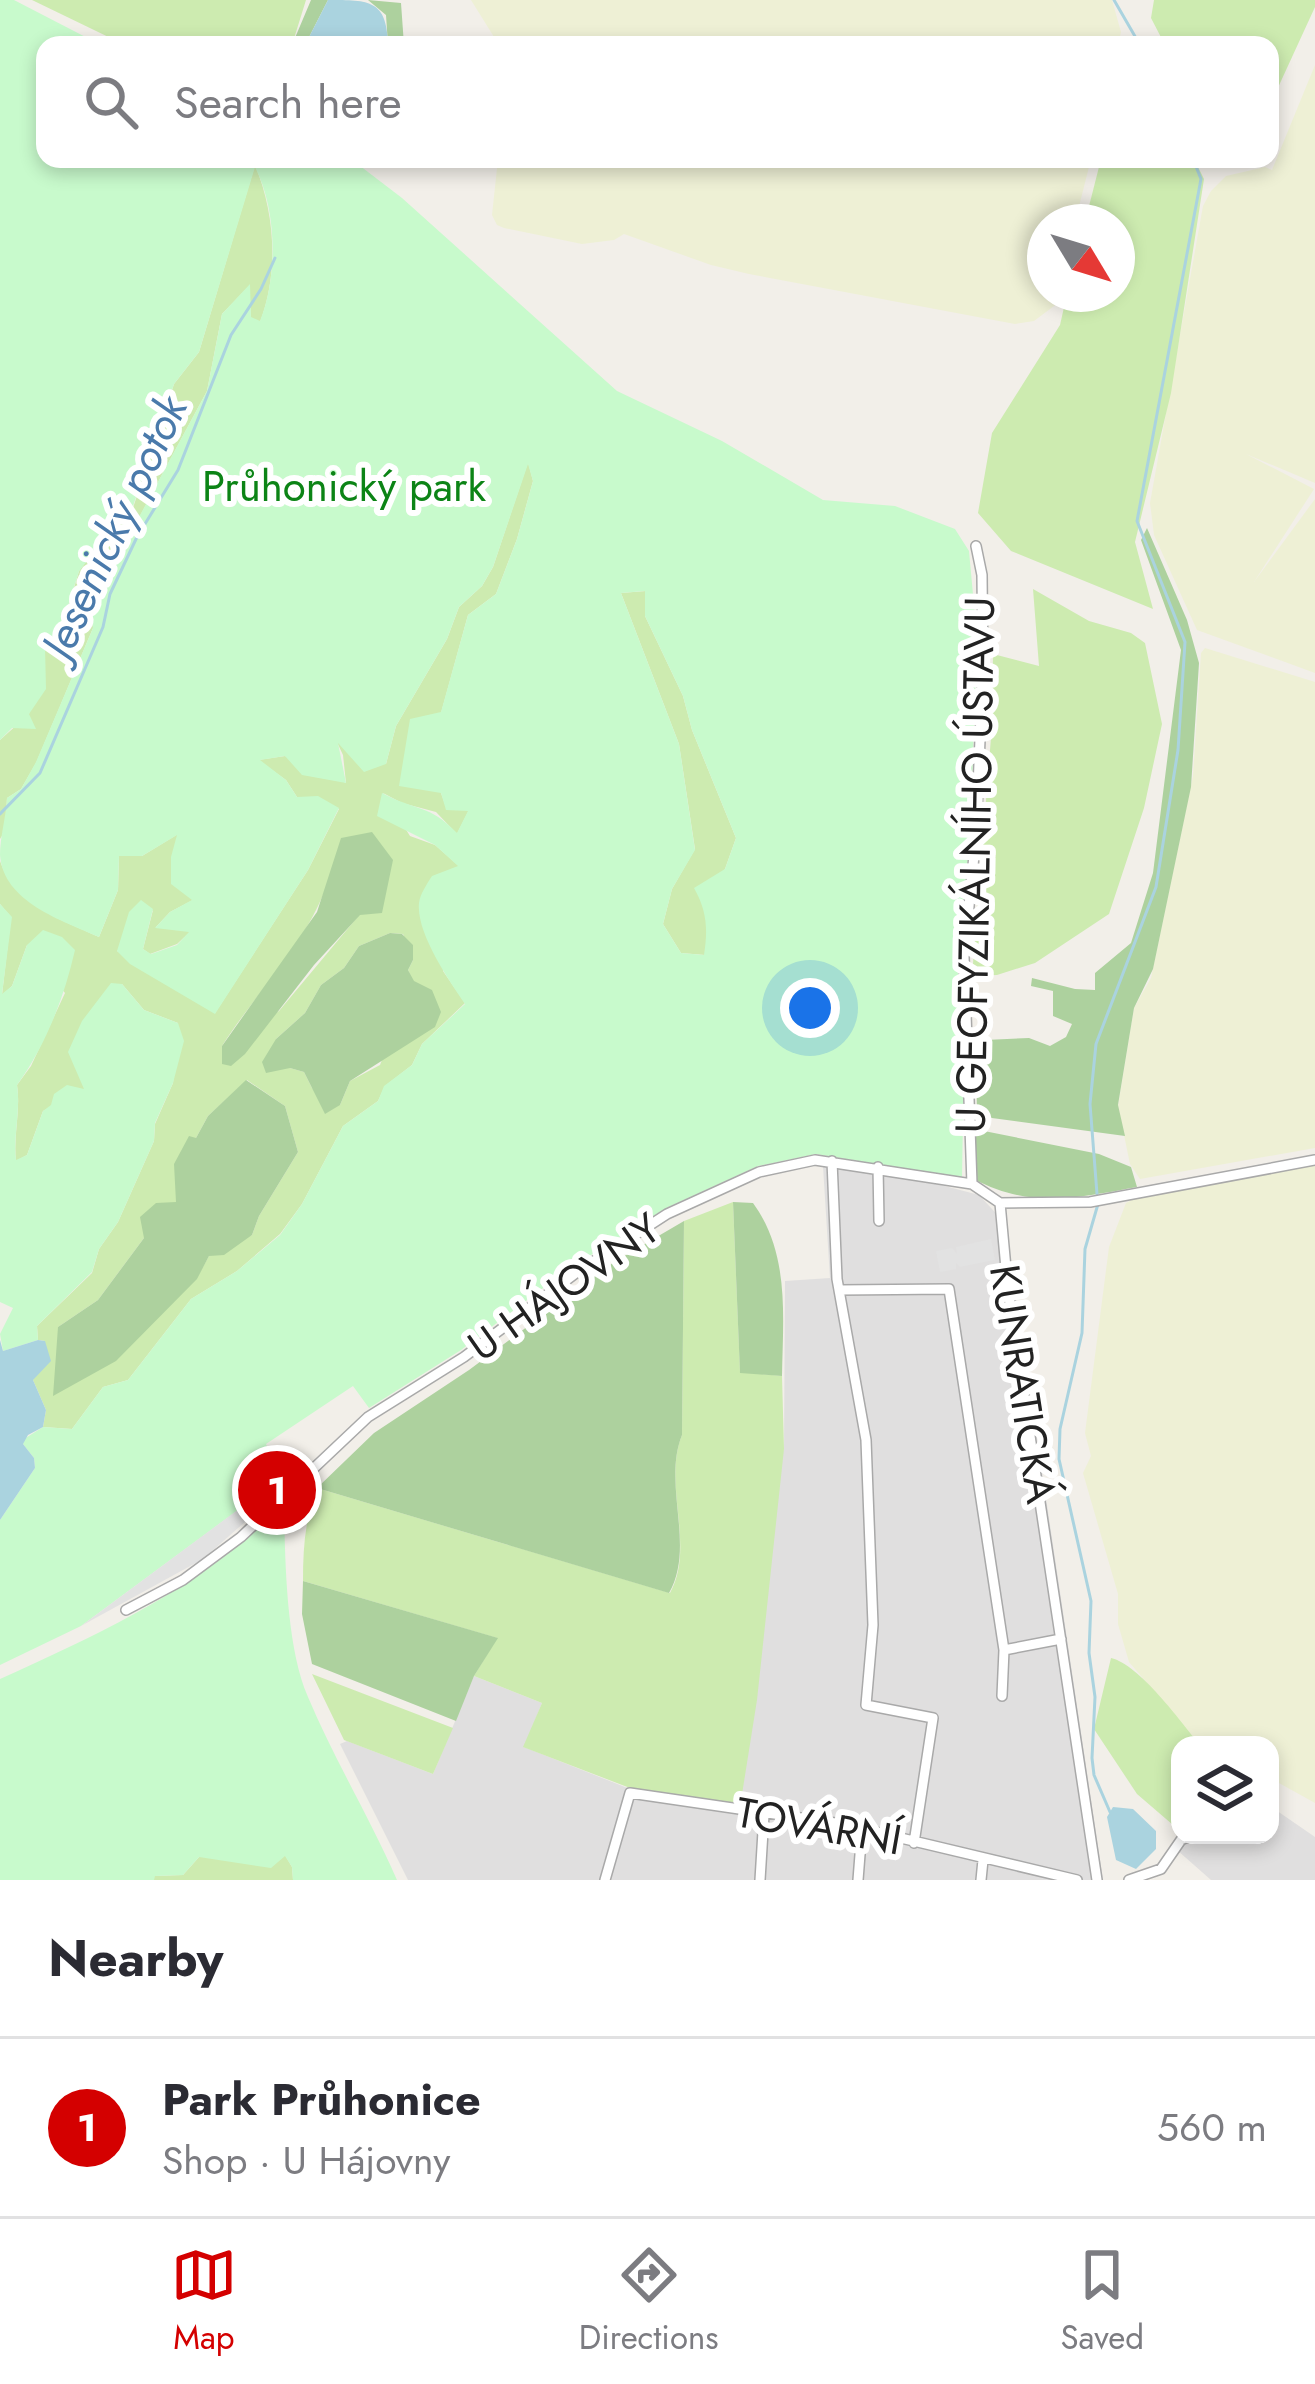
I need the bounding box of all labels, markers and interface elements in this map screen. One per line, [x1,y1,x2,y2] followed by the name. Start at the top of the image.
[36,36,1279,168] search box
[78,69,144,135] icon: search
[174,70,402,135] text: Search here
[1027,204,1135,312] north arrow
[21,383,204,676] water label: Jesenický potok
[202,456,486,517] park label: Průhonický park
[940,596,1010,1134] street label: U GEOFYZIKÁLNÍHO ÚSTAVU
[780,978,840,1038] your location
[455,1198,673,1376] street label: U HÁJOVNY
[974,1260,1072,1508] street label: KUNRATICKÁ
[238,1445,316,1535] pin: 1
[1171,1736,1279,1844] map controls
[1171,1736,1279,1844] button: layers
[731,1781,907,1871] street label: TOVÁRNÍ
[48,1921,223,1995] text: Nearby
[162,2067,481,2132] text: Park Průhonice
[77,2099,97,2156] text: 1
[1157,2099,1267,2156] text: 560 m
[162,2132,450,2189] text: Shop · U Hájovny
[171,2242,237,2361] tab: Map
[579,2242,719,2361] tab: Directions
[1060,2242,1144,2361] tab: Saved

